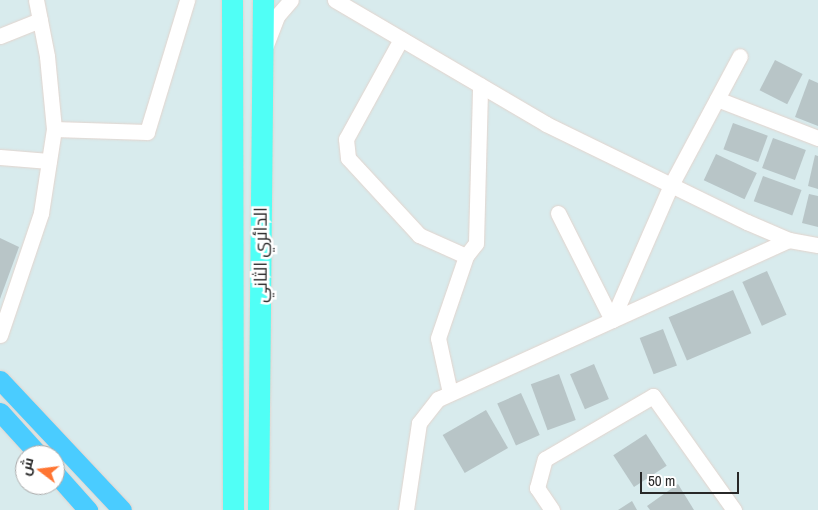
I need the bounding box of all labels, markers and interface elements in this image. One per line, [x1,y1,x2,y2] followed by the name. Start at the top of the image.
[250,207,272,303] street label: الدائري الثاني
[15,445,65,495] north arrow
[15,455,37,477] text: ش
[643,462,742,494] scale bar
[648,470,675,491] text: 50 m

